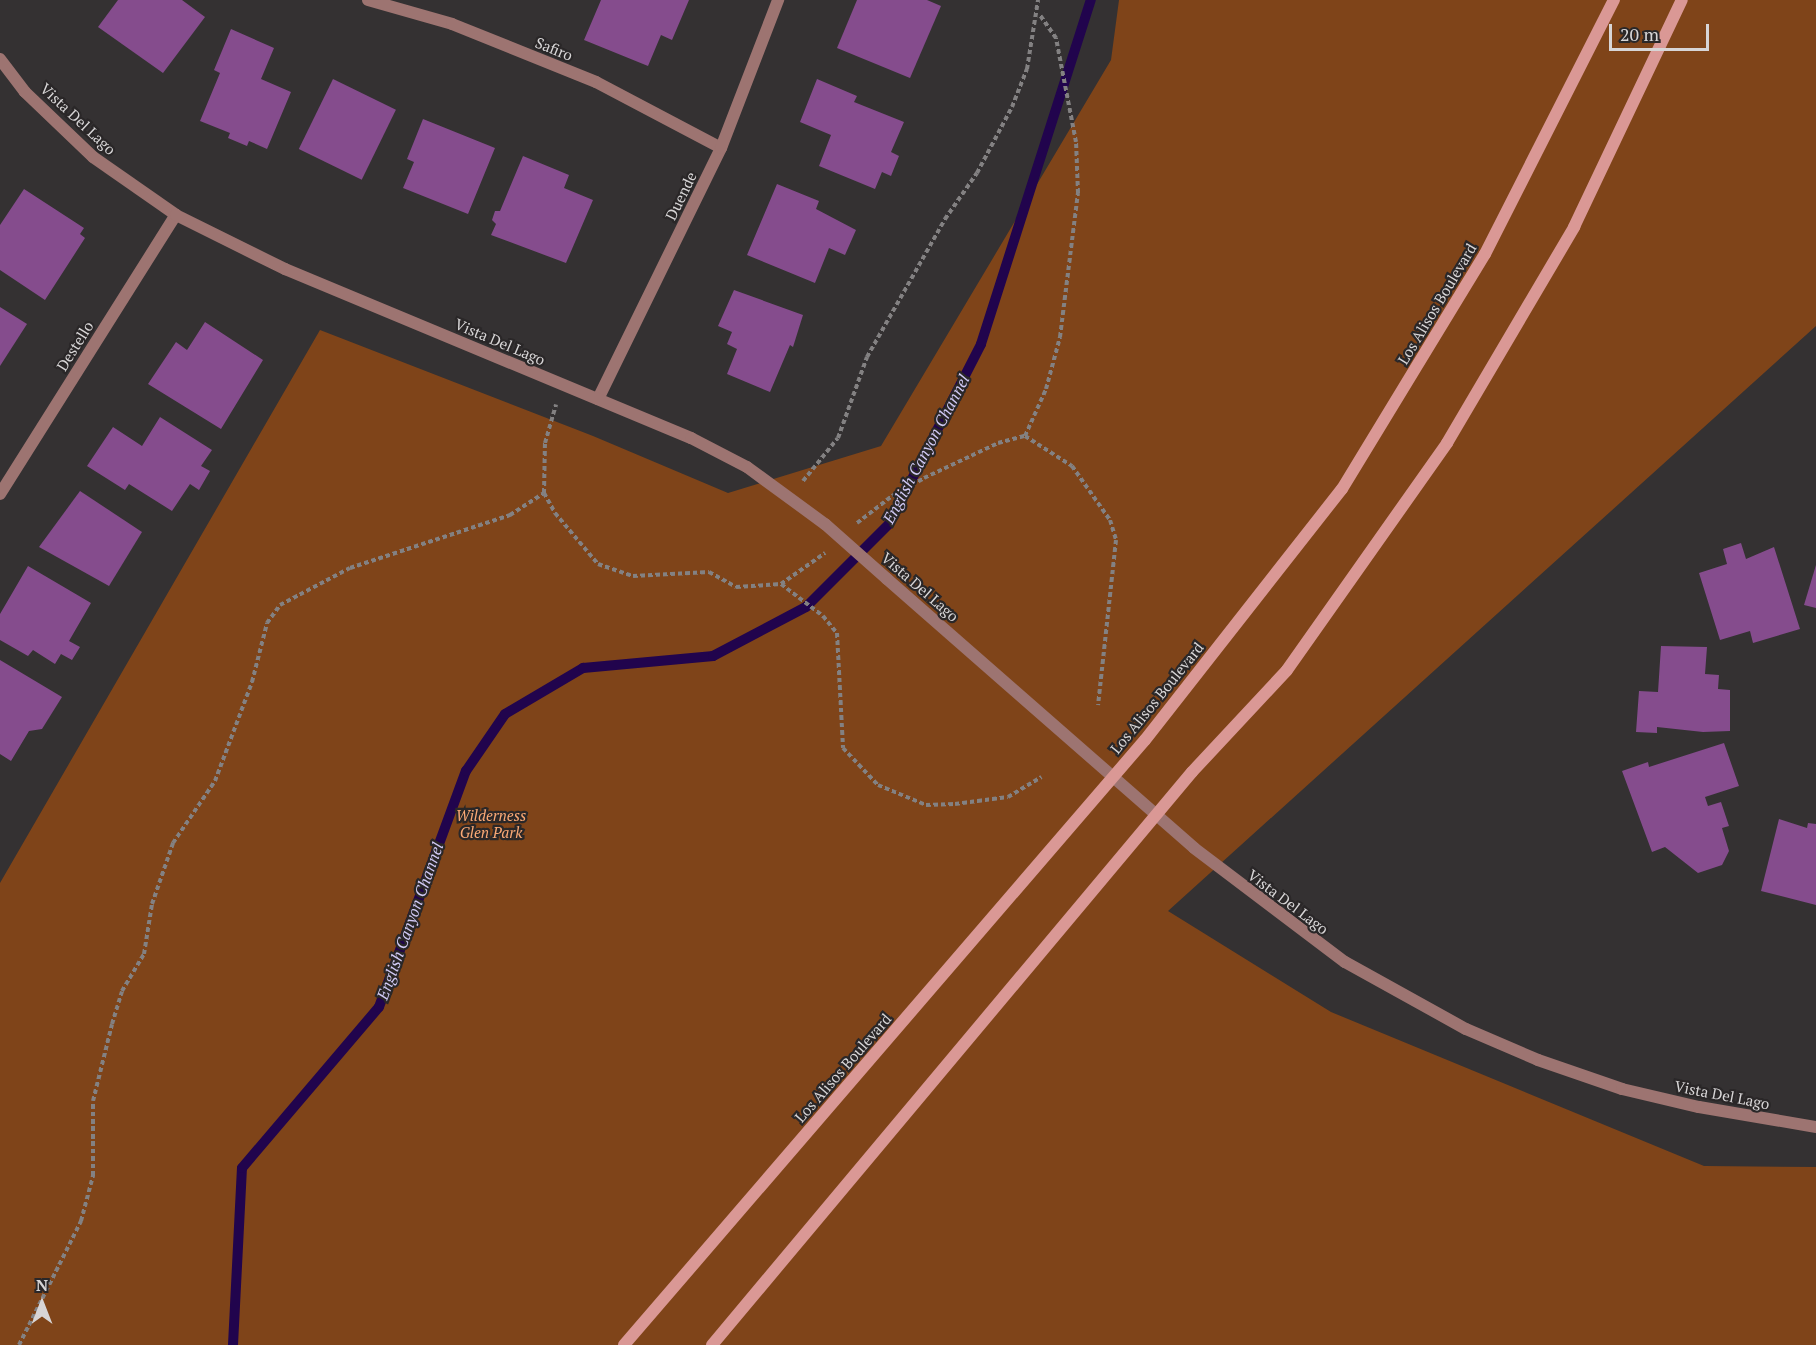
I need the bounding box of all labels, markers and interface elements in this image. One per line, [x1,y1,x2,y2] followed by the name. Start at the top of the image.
[1612,12,1712,50] scale bar
[1620,22,1659,46] text: 20 m
[533,33,575,65] street label: Safiro
[37,80,119,158] street label: Vista Del Lago
[662,169,700,223] street label: Duende
[1394,240,1480,368] street label: Los Alisos Boulevard
[452,315,548,369] street label: Vista Del Lago
[53,318,97,374] street label: Destello
[879,371,973,527] water label: English Canyon Channel
[878,549,962,625] street label: Vista Del Lago
[1107,639,1207,757] street label: Los Alisos Boulevard
[456,806,526,841] park label: Wilderness Glen Park
[373,840,447,1002] water label: English Canyon Channel
[1244,866,1332,938] street label: Vista Del Lago
[791,1010,895,1126] street label: Los Alisos Boulevard
[1673,1077,1771,1113] street label: Vista Del Lago
[12,1273,72,1333] north arrow
[36,1274,48,1296] text: N

